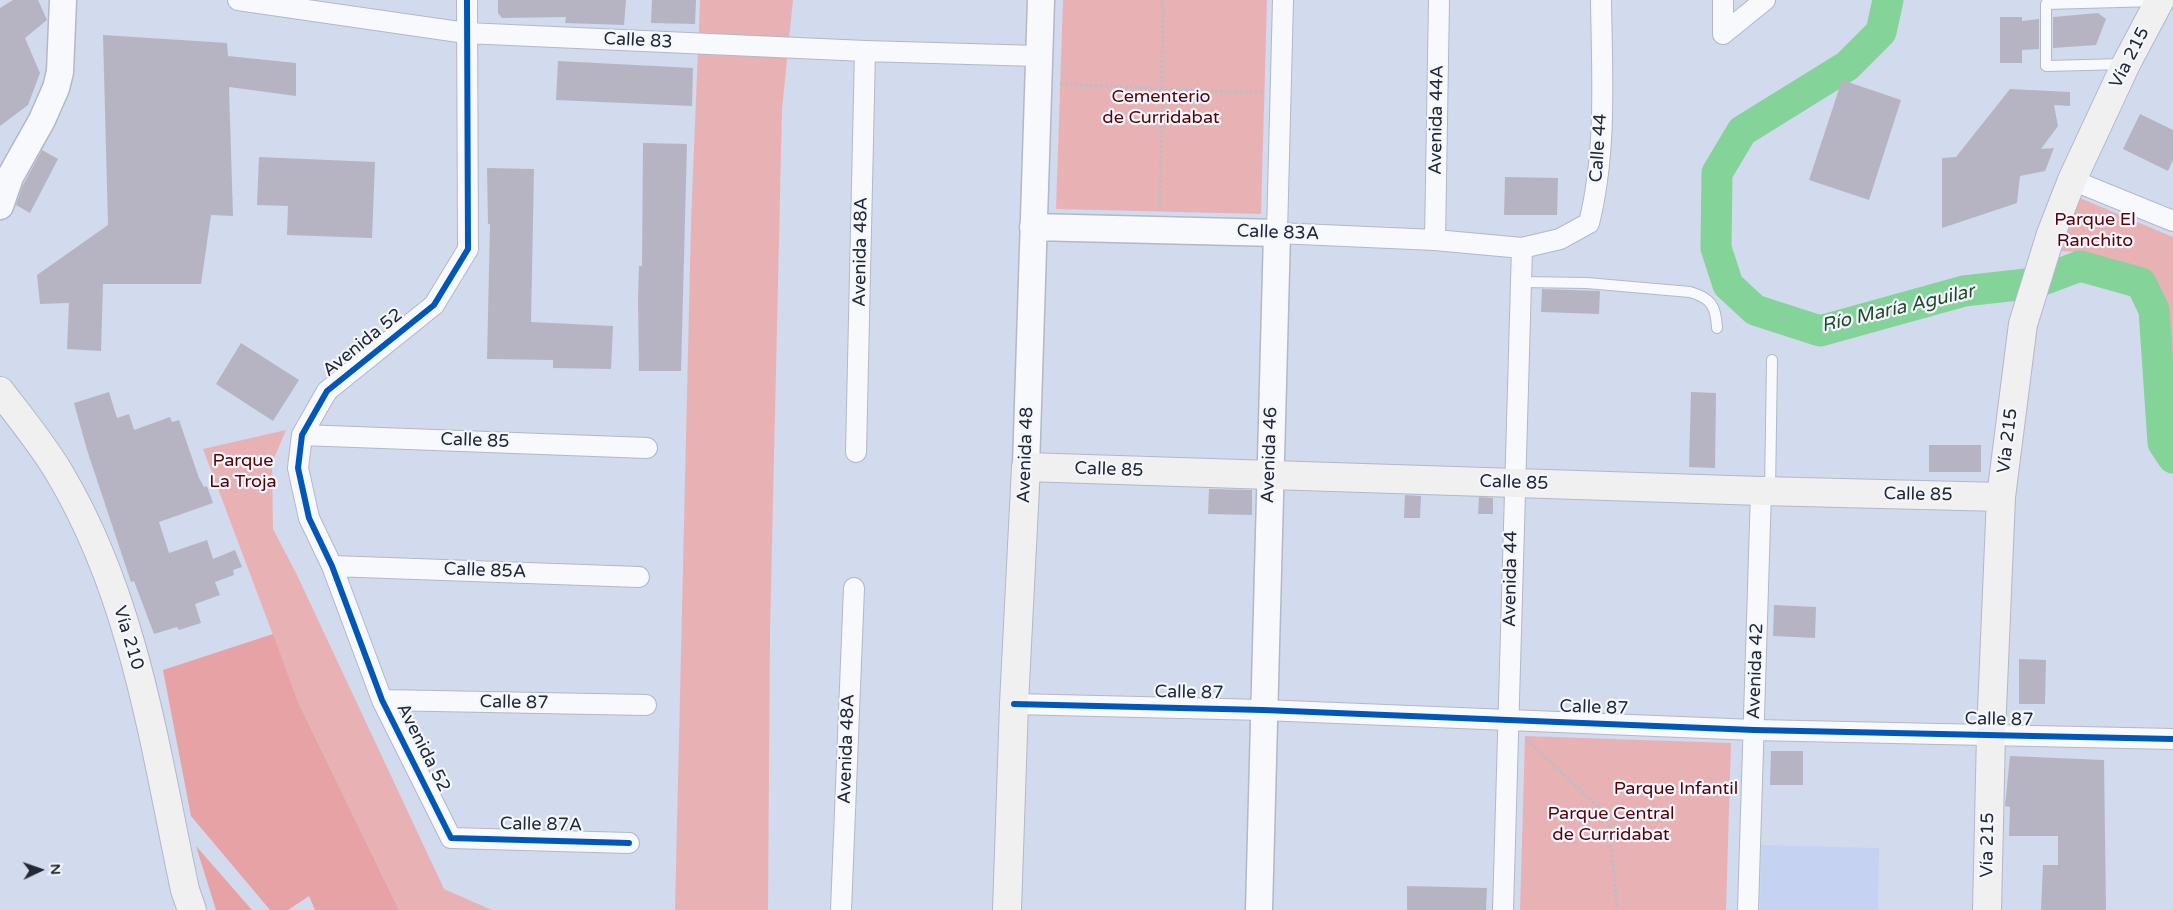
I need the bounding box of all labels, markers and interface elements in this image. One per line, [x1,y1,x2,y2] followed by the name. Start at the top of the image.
[2106,24,2154,92] street label: Vía 215
[603,28,673,54] street label: Calle 83
[1425,65,1449,175] street label: Avenida 44A
[1102,86,1220,128] park label: Cementerio de Curridabat
[1586,113,1612,183] street label: Calle 44
[849,197,873,307] street label: Avenida 48A
[2054,209,2136,252] park label: Parque El Ranchito
[1236,221,1320,245] street label: Calle 83A
[1819,280,1977,338] water label: Río María Aguilar
[319,304,407,382] street label: Avenida 52
[1014,406,1038,504] street label: Avenida 48
[1258,406,1282,504] street label: Avenida 46
[1993,407,2023,475] street label: Vía 215
[440,429,510,453] street label: Calle 85
[209,450,277,492] park label: Parque La Troja
[1074,458,1144,482] street label: Calle 85
[1479,471,1549,495] street label: Calle 85
[1883,484,1953,506] street label: Calle 85
[1499,531,1523,627] street label: Avenida 44
[443,559,527,583] street label: Calle 85A
[108,604,148,672] street label: Vía 210
[1744,622,1768,720] street label: Avenida 42
[1154,682,1224,704] street label: Calle 87
[479,692,549,714] street label: Calle 87
[834,694,860,804] street label: Avenida 48A
[1559,696,1629,720] street label: Calle 87
[391,700,455,796] street label: Avenida 52
[1964,709,2034,731] street label: Calle 87
[1614,778,1738,800] park label: Parque Infantil
[1547,803,1675,846] park label: Parque Central de Curridabat
[1977,812,1999,878] street label: Vía 215
[500,813,582,837] street label: Calle 87A
[15,845,65,895] north arrow
[47,863,64,875] text: N

